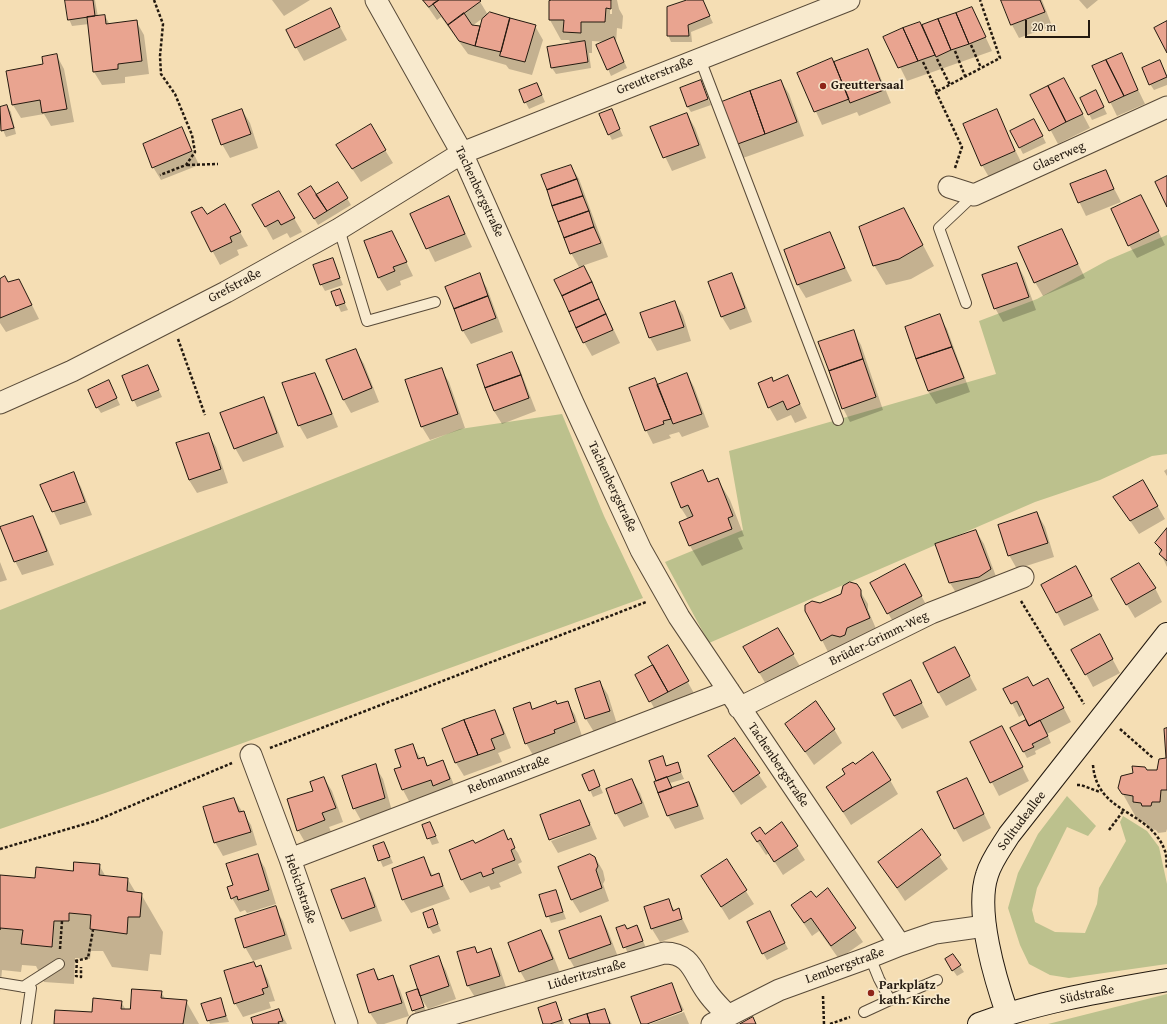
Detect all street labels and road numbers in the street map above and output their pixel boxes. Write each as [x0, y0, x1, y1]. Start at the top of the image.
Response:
street label: Greutterstraße [614, 54, 696, 98]
street label: Glaserweg [1030, 139, 1088, 175]
street label: Tachenbergstraße [451, 144, 507, 240]
street label: Grefstraße [206, 266, 264, 306]
street label: Tachenbergstraße [584, 439, 640, 535]
street label: Brüder-Grimm-Weg [827, 608, 931, 670]
street label: Tachenbergstraße [744, 720, 812, 810]
street label: Rebmannstraße [466, 752, 552, 798]
street label: Solitudeallee [995, 788, 1049, 854]
street label: Hebichstraße [281, 852, 319, 926]
street label: Lembergstraße [804, 945, 886, 987]
street label: Lüderitzstraße [546, 956, 628, 994]
street label: Südstraße [1058, 982, 1116, 1008]

